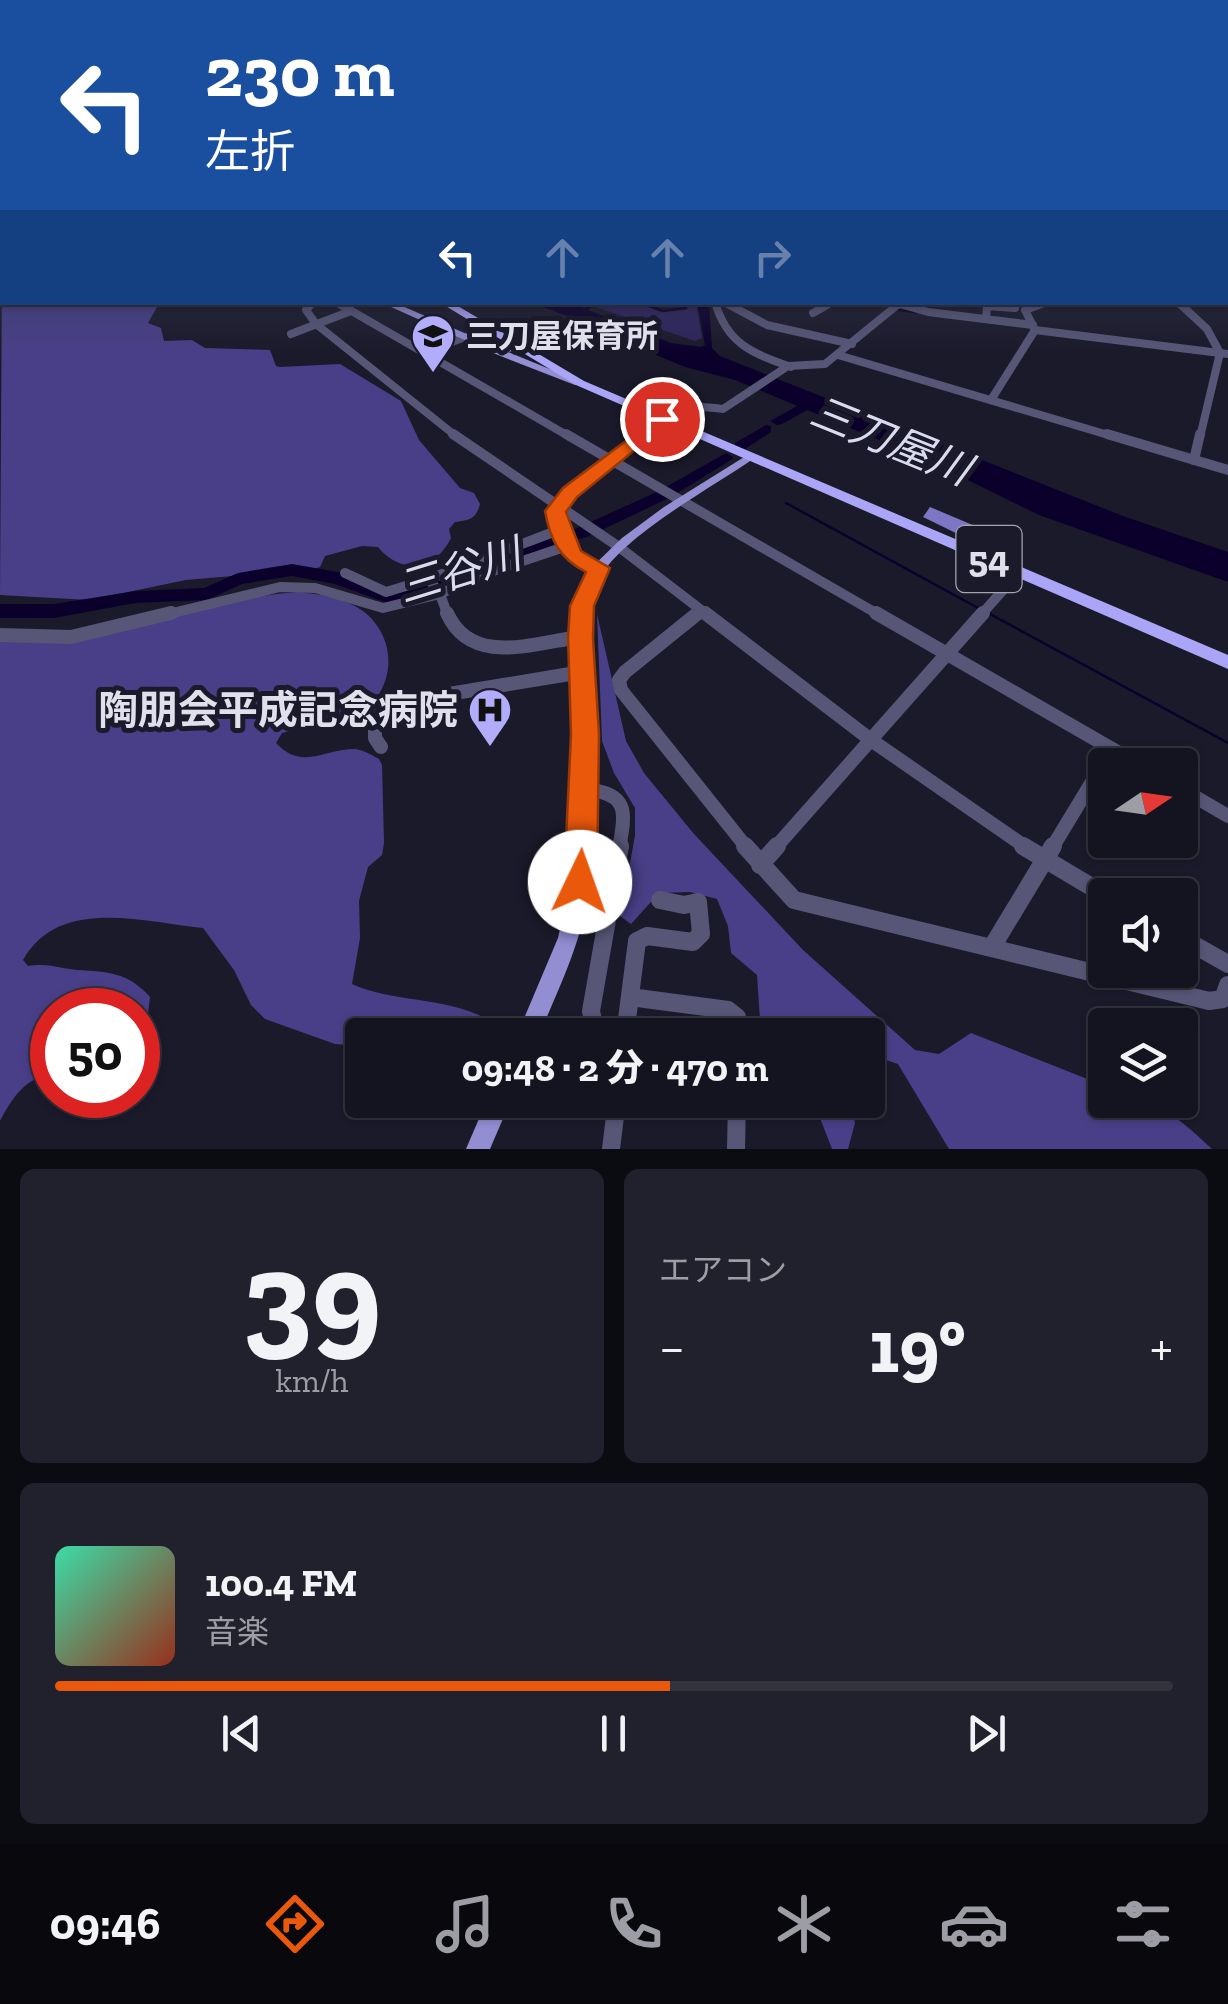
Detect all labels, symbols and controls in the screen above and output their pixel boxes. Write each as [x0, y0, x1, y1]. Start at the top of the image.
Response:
text: 230 m [205, 30, 395, 114]
icon: left [40, 40, 170, 170]
text: 左折 [205, 125, 295, 179]
icon: left [430, 230, 485, 285]
icon: ahead [535, 230, 590, 285]
icon: ahead [640, 230, 695, 285]
icon: right [745, 230, 800, 285]
school or university icon: 三刀屋保育所 [410, 313, 456, 374]
place label: 三刀屋保育所 [466, 317, 658, 355]
pin [620, 377, 705, 462]
water label: 三刀屋川 [803, 385, 982, 497]
icon: arrive [635, 392, 690, 447]
road number: 54 [956, 526, 1022, 592]
water label: 三谷川 [391, 527, 531, 613]
place label: 陶朋会平成記念病院 [98, 686, 458, 734]
hospital icon: 陶朋会平成記念病院 [467, 687, 513, 748]
north arrow [1088, 748, 1198, 858]
map controls [1088, 748, 1198, 1118]
position arrow [528, 830, 632, 934]
button: sound [1088, 878, 1198, 988]
speed limit sign: 50 [30, 988, 160, 1118]
button: layers [1088, 1008, 1198, 1118]
text: 09:48 · 2 分 · 470 m [461, 1045, 769, 1091]
text: 39 [243, 1219, 381, 1375]
text: エアコン [659, 1251, 787, 1289]
text: 19° [869, 1301, 966, 1391]
text: − [659, 1314, 685, 1380]
text: + [1150, 1314, 1173, 1380]
text: km/h [275, 1362, 349, 1400]
text: 100.4 FM [205, 1560, 357, 1606]
text: 音楽 [205, 1613, 269, 1651]
icon: previous [214, 1706, 269, 1761]
icon: pause [586, 1706, 641, 1761]
icon: next [959, 1706, 1014, 1761]
icon: directions [260, 1889, 330, 1959]
icon: music [430, 1889, 500, 1959]
icon: phone [599, 1889, 669, 1959]
icon: climate [769, 1889, 839, 1959]
icon: car [939, 1889, 1009, 1959]
icon: filters [1108, 1889, 1178, 1959]
text: 09:46 [50, 1897, 161, 1951]

